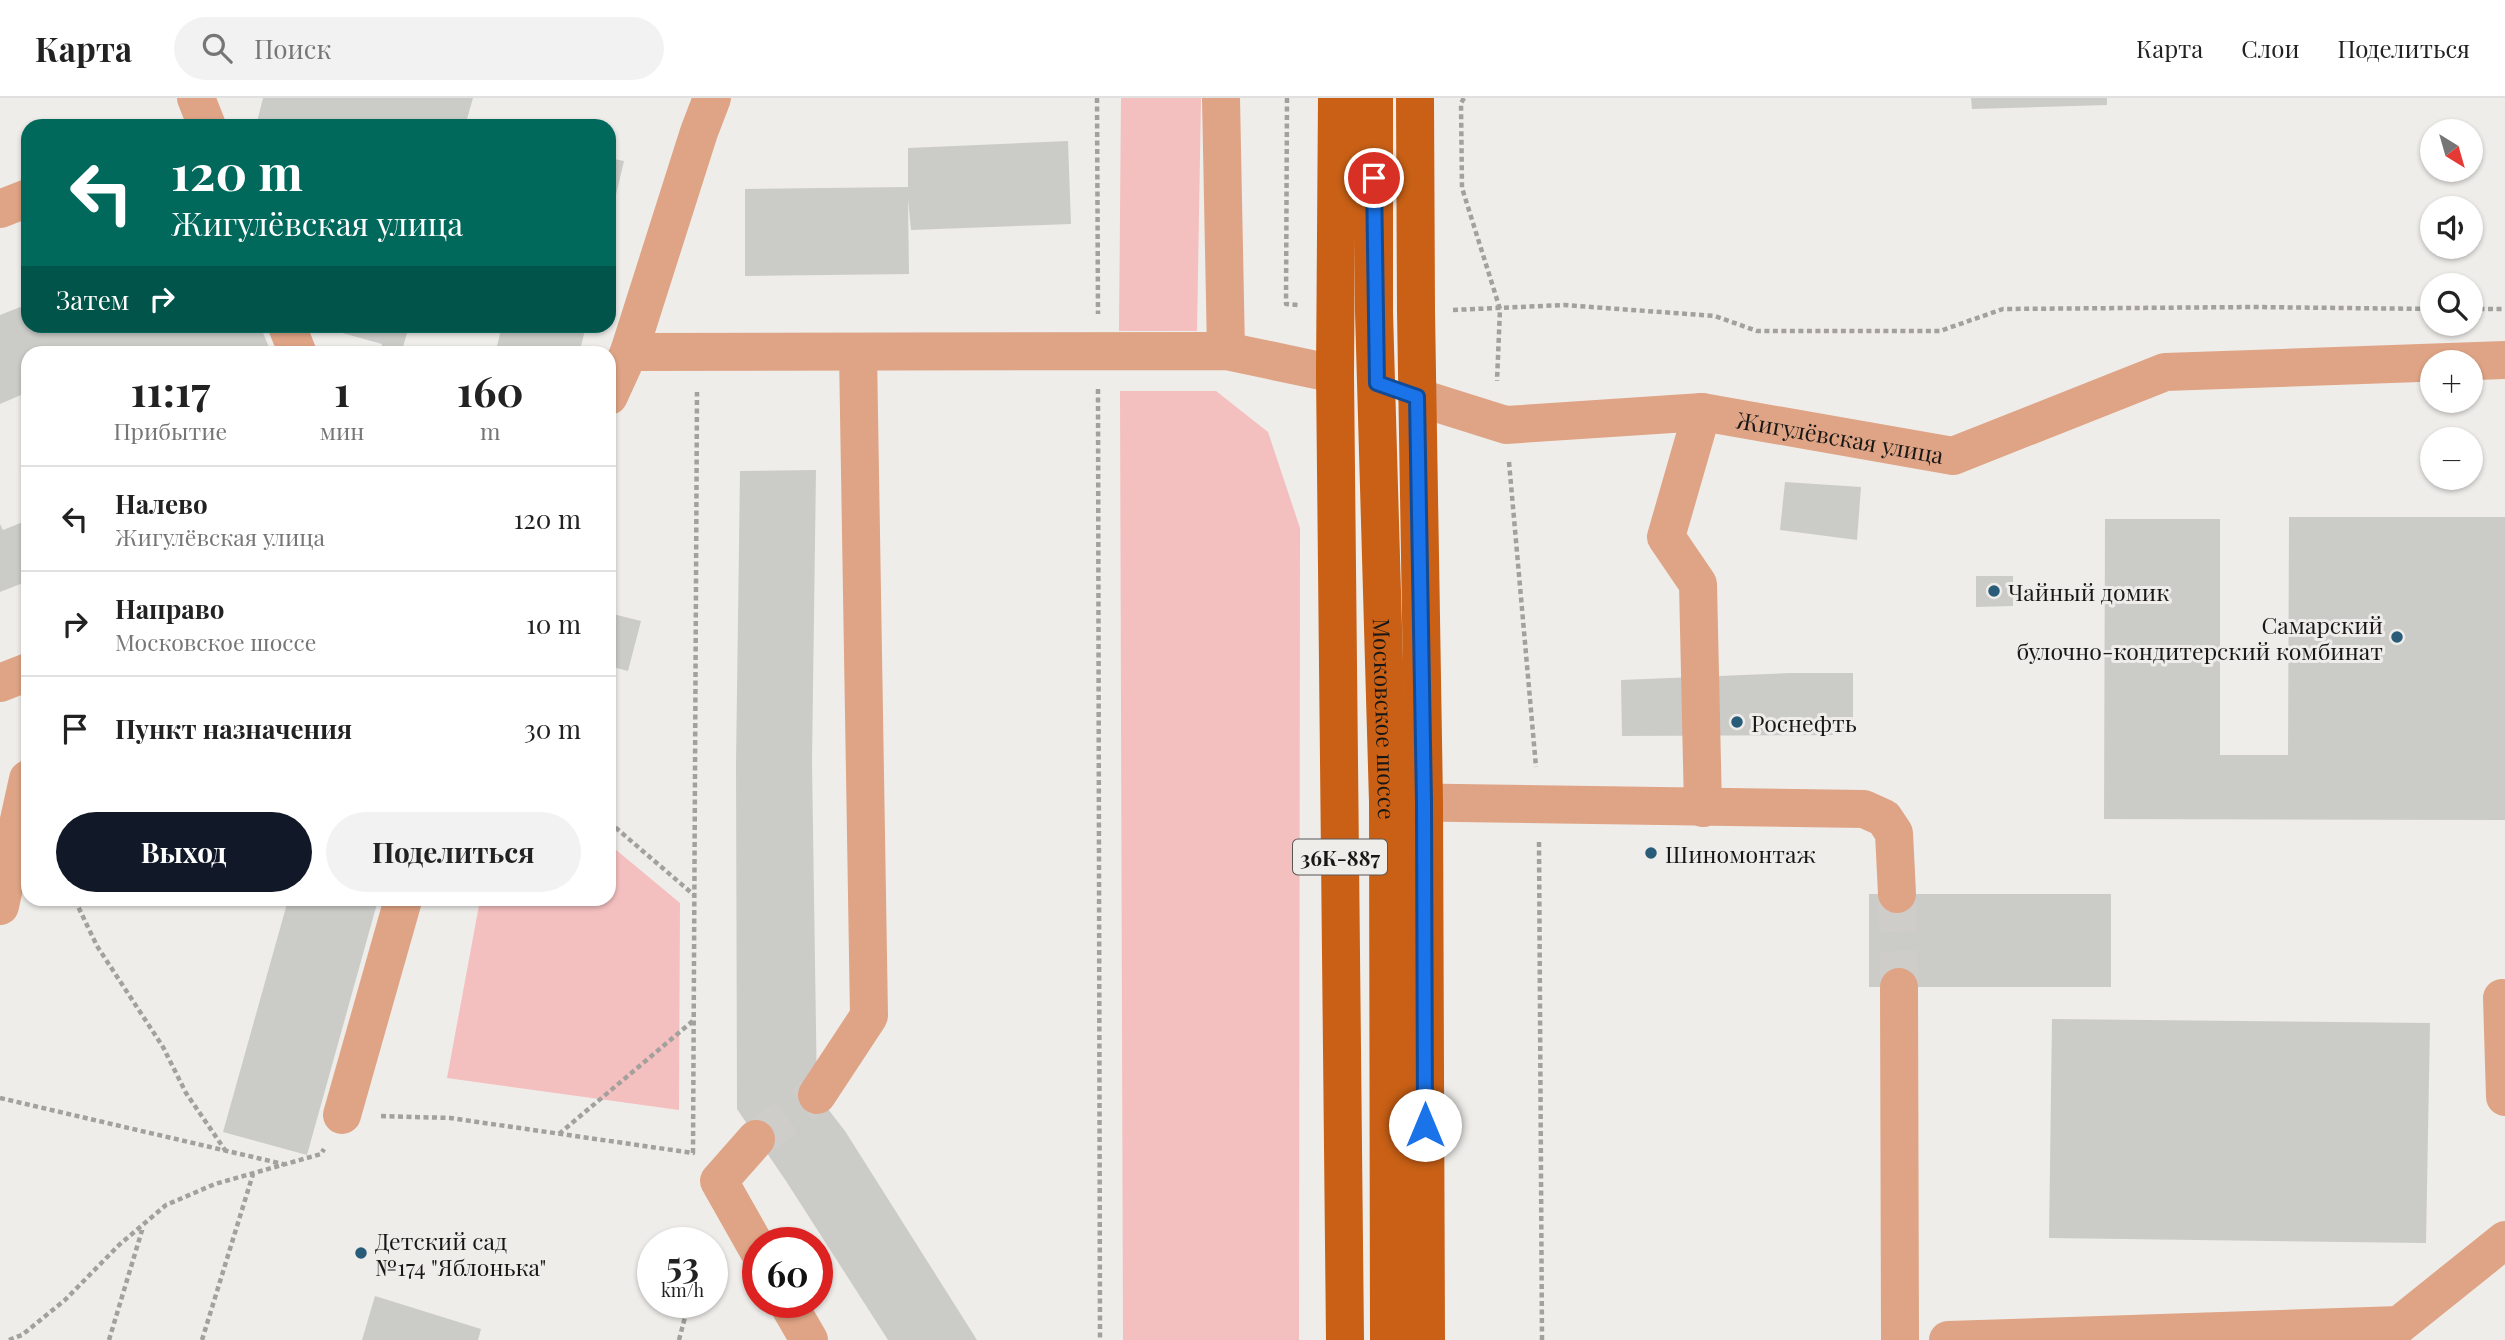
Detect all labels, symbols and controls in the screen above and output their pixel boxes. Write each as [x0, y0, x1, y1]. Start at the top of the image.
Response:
search box [174, 17, 664, 80]
text: Карта [35, 26, 132, 70]
icon: search [198, 29, 236, 67]
text: Поиск [254, 31, 331, 66]
text: Карта [2136, 32, 2203, 64]
text: Слои [2241, 32, 2300, 64]
text: Поделиться [2338, 32, 2470, 64]
north arrow [2420, 119, 2483, 182]
map controls [2420, 119, 2483, 490]
text: 120 m [171, 138, 303, 203]
icon: left [56, 147, 147, 238]
pin [1344, 148, 1404, 208]
icon: arrive [1355, 159, 1393, 197]
button: sound [2420, 196, 2483, 259]
text: Жигулёвская улица [171, 201, 463, 244]
button: search [2420, 273, 2483, 336]
icon: right [143, 280, 181, 318]
text: Затем [56, 282, 129, 317]
button: + [2420, 350, 2483, 413]
text: 11:17 [131, 362, 210, 418]
text: 1 [334, 362, 350, 418]
text: 160 [457, 362, 524, 418]
street label: Жигулёвская улица [1734, 403, 1947, 470]
text: Прибытие [113, 415, 227, 446]
text: мин [320, 415, 364, 446]
text: m [480, 415, 500, 446]
button: − [2420, 427, 2483, 490]
text: Налево [115, 486, 208, 521]
icon: left [56, 500, 94, 538]
text: 120 m [514, 501, 581, 536]
text: Жигулёвская улица [115, 521, 325, 552]
place label: Чайный домик [2008, 576, 2169, 607]
marker: Чайный домик [1986, 583, 2002, 599]
text: Направо [115, 591, 224, 626]
icon: right [56, 605, 94, 643]
text: 10 m [526, 606, 581, 641]
place label: Самарский булочно-кондитерский комбинат [2016, 609, 2383, 666]
street label: Московское шоссе [1367, 618, 1404, 820]
text: Московское шоссе [115, 626, 316, 657]
marker: Самарский булочно-кондитерский комбинат [2389, 629, 2405, 645]
place label: Роснефть [1751, 707, 1857, 738]
icon: arrive [56, 710, 94, 748]
text: Пункт назначения [115, 711, 352, 746]
text: 30 m [524, 711, 581, 746]
marker: Роснефть [1729, 714, 1745, 730]
button: Выход [56, 812, 312, 892]
button: Поделиться [326, 812, 581, 892]
place label: Шиномонтаж [1665, 838, 1816, 869]
road number: 36К-887 [1293, 840, 1387, 874]
marker: Шиномонтаж [1643, 845, 1659, 861]
position arrow [1388, 1088, 1462, 1162]
place label: Детский сад №174 "Яблонька" [375, 1225, 546, 1282]
speed limit sign: 60 [742, 1227, 833, 1318]
text: 53 [666, 1240, 699, 1287]
marker: Детский сад №174 "Яблонька" [353, 1245, 369, 1261]
text: km/h [661, 1278, 704, 1302]

